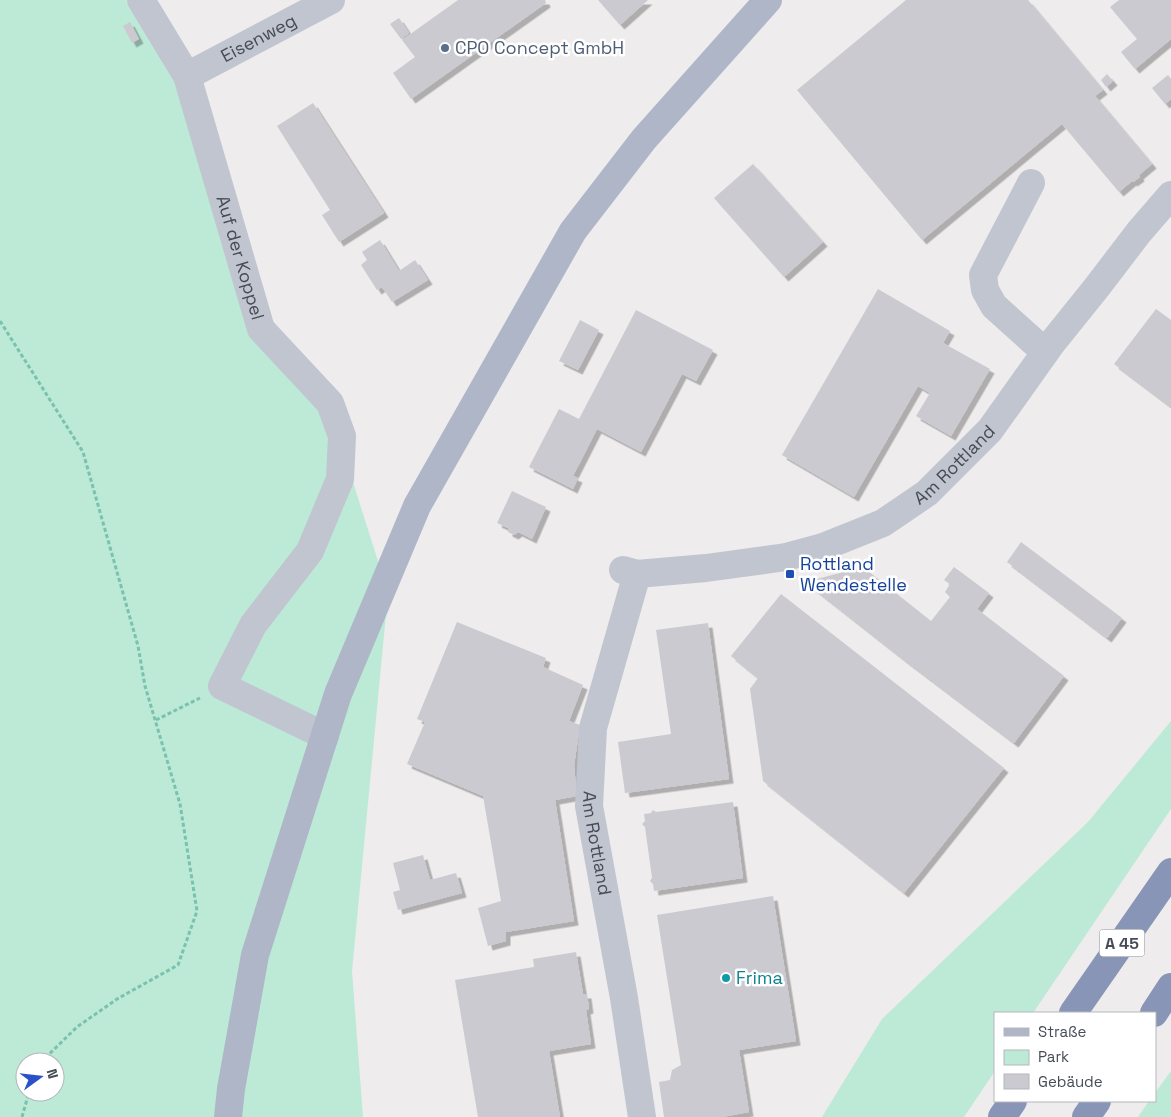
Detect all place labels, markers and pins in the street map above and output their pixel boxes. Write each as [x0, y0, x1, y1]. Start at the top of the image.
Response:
place label: CPO Concept GmbH [455, 36, 624, 59]
marker: CPO Concept GmbH [439, 42, 451, 54]
place label: Rottland Wendestelle [800, 552, 907, 596]
marker: Rottland Wendestelle [784, 568, 796, 580]
place label: Frima [736, 966, 783, 989]
marker: Frima [720, 972, 732, 984]

